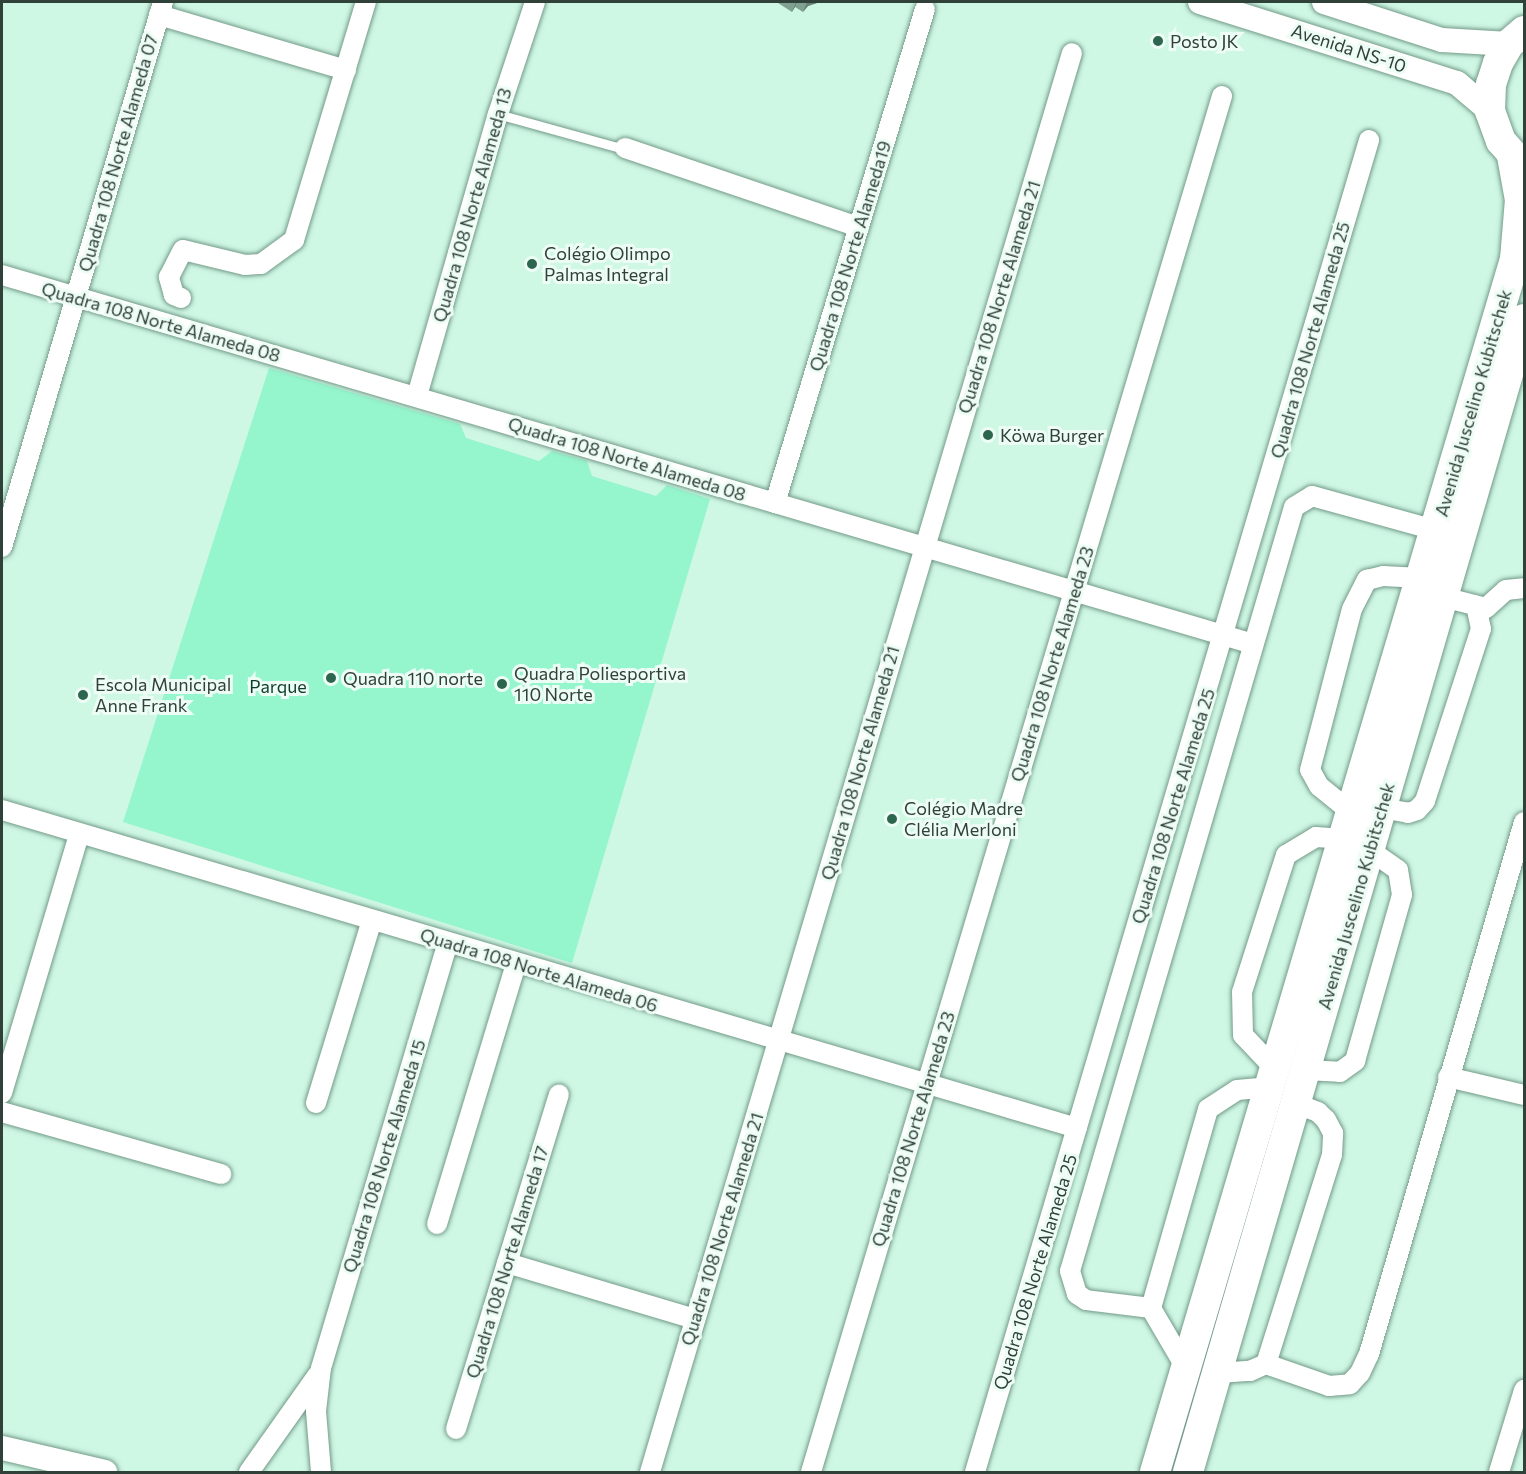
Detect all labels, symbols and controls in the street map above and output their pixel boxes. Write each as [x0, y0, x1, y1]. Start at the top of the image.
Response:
street label: Avenida NS-10 [1289, 19, 1409, 77]
place label: Posto JK [1170, 30, 1238, 52]
street label: Quadra 108 Norte Alameda 07 [74, 32, 162, 274]
marker: Posto JK [1151, 34, 1165, 48]
street label: Quadra 108 Norte Alameda 13 [428, 85, 516, 325]
street label: Quadra 108 Norte Alameda19 [805, 138, 895, 374]
street label: Quadra 108 Norte Alameda 21 [953, 178, 1045, 416]
street label: Quadra 108 Norte Alameda 25 [1266, 219, 1354, 461]
place label: Colégio Olimpo Palmas Integral [544, 243, 671, 286]
marker: Colégio Olimpo Palmas Integral [525, 257, 539, 271]
street label: Quadra 108 Norte Alameda 08 [39, 278, 283, 366]
street label: Avenida Juscelino Kubitschek [1430, 287, 1516, 519]
street label: Quadra 108 Norte Alameda 08 [506, 412, 748, 506]
place label: Köwa Burger [1000, 424, 1104, 446]
marker: Köwa Burger [981, 428, 995, 442]
street label: Quadra 108 Norte Alameda 23 [1006, 544, 1098, 784]
street label: Quadra 108 Norte Alameda 21 [816, 643, 904, 883]
place label: Quadra Poliesportiva 110 Norte [514, 663, 686, 706]
place label: Quadra 110 norte [343, 667, 483, 689]
marker: Quadra 110 norte [324, 671, 338, 685]
place label: Escola Municipal Anne Frank [95, 674, 231, 716]
park label: Parque [249, 675, 307, 697]
marker: Quadra Poliesportiva 110 Norte [495, 677, 509, 691]
street label: Quadra 108 Norte Alameda 25 [1127, 686, 1219, 926]
marker: Escola Municipal Anne Frank [76, 688, 90, 702]
street label: Avenida Juscelino Kubitschek [1313, 780, 1399, 1012]
place label: Colégio Madre Clélia Merloni [904, 798, 1023, 840]
marker: Colégio Madre Clélia Merloni [885, 812, 899, 826]
street label: Quadra 108 Norte Alameda 06 [418, 923, 660, 1017]
street label: Quadra 108 Norte Alameda 23 [867, 1009, 959, 1249]
street label: Quadra 108 Norte Alameda 15 [338, 1037, 430, 1275]
street label: Quadra 108 Norte Alameda 21 [676, 1110, 768, 1348]
street label: Quadra 108 Norte Alameda 17 [461, 1143, 553, 1381]
street label: Quadra 108 Norte Alameda 25 [989, 1152, 1081, 1392]

